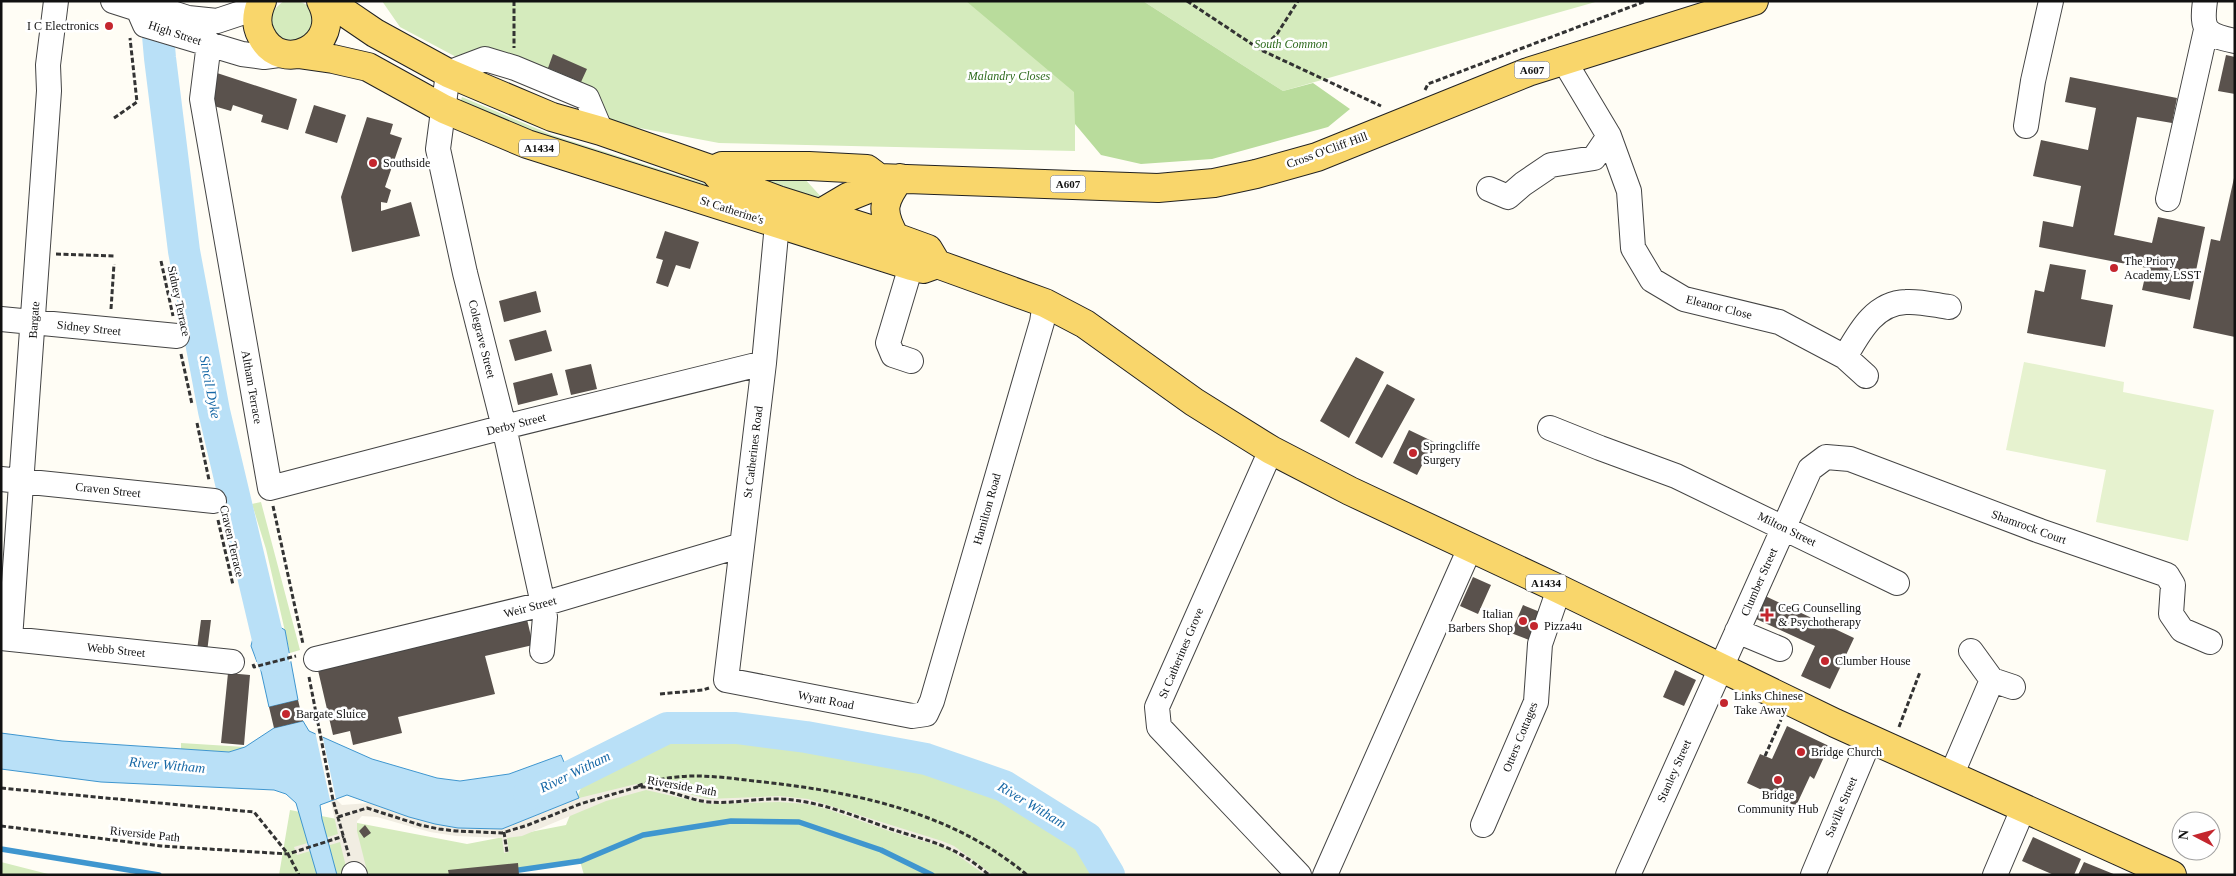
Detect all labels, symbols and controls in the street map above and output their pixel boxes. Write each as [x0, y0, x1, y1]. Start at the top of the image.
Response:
street label: High Street [147, 18, 204, 48]
place label: I C Electronics [27, 19, 99, 33]
marker: I C Electronics [103, 20, 115, 32]
park label: South Common [1254, 37, 1328, 51]
road number: A607 [1514, 62, 1550, 78]
park label: Malandry Closes [967, 69, 1050, 83]
street label: Cross O'Cliff Hill [1285, 129, 1370, 171]
road number: A1434 [519, 140, 559, 156]
place label: Southside [383, 156, 430, 170]
marker: Southside [367, 157, 379, 169]
road number: A607 [1050, 175, 1086, 192]
street label: St Catherine's [698, 193, 766, 227]
place label: The Priory Academy LSST [2124, 254, 2202, 282]
marker: The Priory Academy LSST [2108, 262, 2120, 274]
street label: Sidney Terrace [165, 264, 193, 338]
street label: Eleanor Close [1684, 292, 1754, 322]
street label: Colegrave Street [465, 298, 499, 380]
street label: Bargate [26, 301, 42, 339]
street label: Sidney Street [56, 318, 122, 338]
street label: Altham Terrace [239, 349, 265, 425]
water label: Sincil Dyke [197, 354, 223, 420]
street label: St Catherines Road [740, 405, 766, 499]
street label: Derby Street [485, 410, 548, 438]
place label: Springcliffe Surgery [1423, 439, 1480, 467]
marker: Springcliffe Surgery [1407, 447, 1419, 459]
street label: Hamilton Road [970, 472, 1004, 546]
street label: Craven Street [75, 480, 142, 500]
street label: Craven Terrace [217, 504, 247, 578]
street label: Shamrock Court [1989, 507, 2069, 547]
street label: Milton Street [1755, 509, 1819, 550]
street label: Clumber Street [1738, 545, 1781, 618]
road number: A1434 [1526, 574, 1566, 592]
street label: Weir Street [502, 593, 559, 621]
place label: CeG Counselling & Psychotherapy [1778, 601, 1861, 629]
street label: St Catherines Grove [1156, 605, 1206, 701]
place label: Italian Barbers Shop [1448, 607, 1513, 635]
marker: CeG Counselling & Psychotherapy [1760, 608, 1774, 622]
marker: Italian Barbers Shop [1517, 615, 1529, 627]
place label: Pizza4u [1544, 619, 1582, 633]
marker: Pizza4u [1528, 620, 1540, 632]
street label: Webb Street [86, 640, 147, 660]
place label: Clumber House [1835, 654, 1911, 668]
marker: Clumber House [1819, 655, 1831, 667]
street label: Wyatt Road [797, 688, 855, 712]
place label: Links Chinese Take Away [1734, 689, 1803, 717]
marker: Links Chinese Take Away [1718, 697, 1730, 709]
street label: Otters Cottages [1500, 700, 1541, 774]
place label: Bargate Sluice [296, 707, 366, 721]
marker: Bargate Sluice [280, 708, 292, 720]
street label: Stanley Street [1654, 737, 1694, 804]
place label: Bridge Church [1811, 745, 1882, 759]
marker: Bridge Church [1795, 746, 1807, 758]
water label: River Witham [536, 748, 613, 796]
water label: River Witham [127, 754, 206, 776]
street label: Riverside Path [646, 773, 718, 799]
marker: Bridge Community Hub [1772, 774, 1784, 786]
street label: Saville Street [1822, 774, 1860, 839]
water label: River Witham [994, 778, 1069, 831]
place label: Bridge Community Hub [1737, 788, 1819, 816]
north arrow [2171, 811, 2221, 861]
street label: Riverside Path [109, 823, 181, 845]
text: N [2176, 829, 2192, 841]

